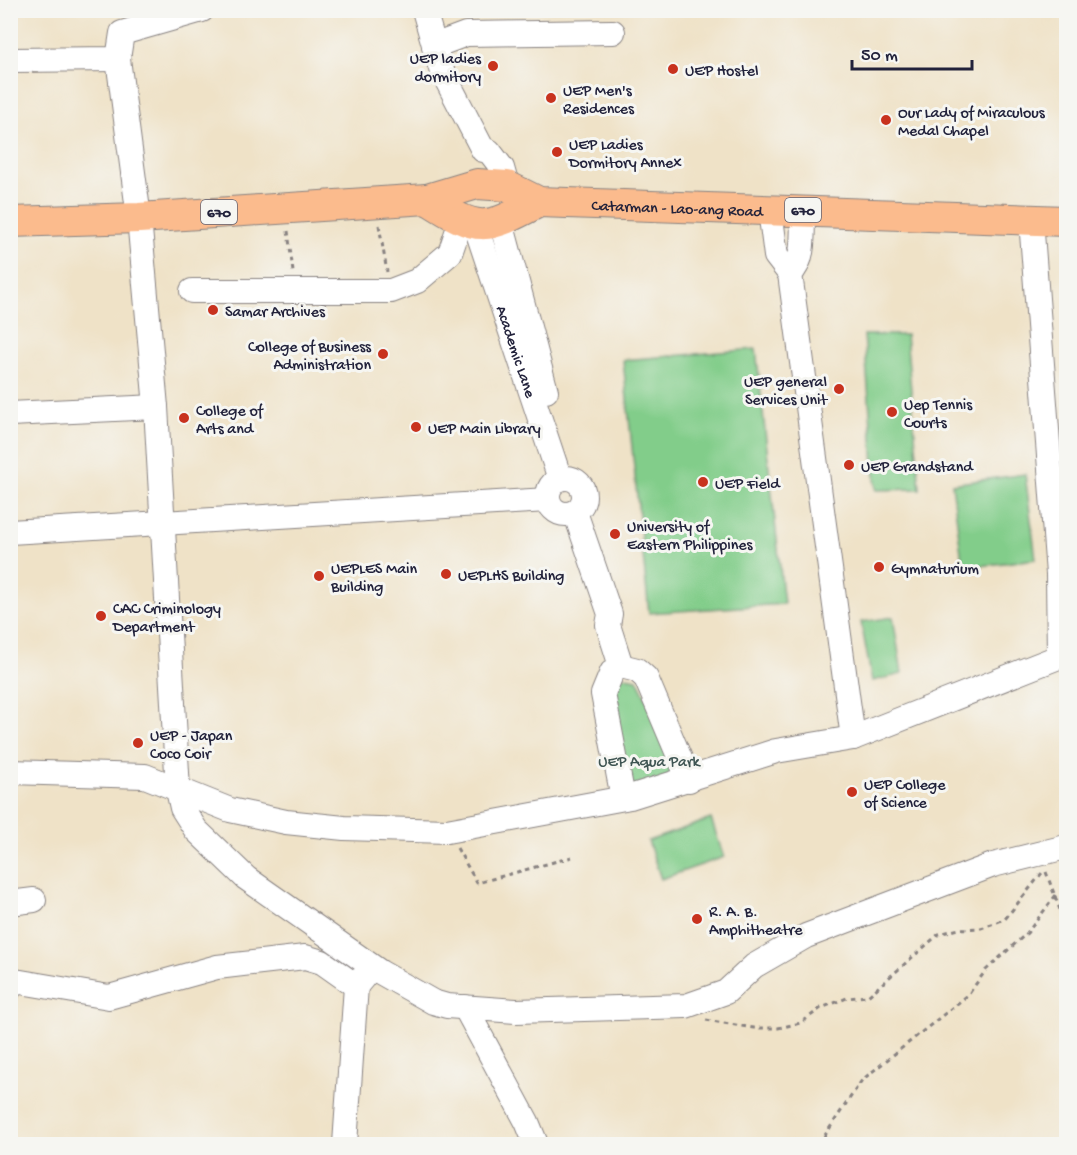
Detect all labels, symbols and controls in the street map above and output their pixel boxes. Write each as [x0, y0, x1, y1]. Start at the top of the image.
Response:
scale bar [852, 33, 972, 71]
text: 50 m [861, 46, 898, 67]
place label: UEP ladies dormitory [410, 51, 482, 88]
marker: UEP ladies dormitory [486, 59, 500, 73]
marker: UEP Hostel [666, 62, 680, 76]
place label: UEP Hostel [685, 63, 758, 82]
place label: UEP Men's Residences [563, 83, 635, 120]
marker: UEP Men's Residences [544, 91, 558, 105]
place label: Our Lady of Miraculous Medal Chapel [898, 105, 1046, 142]
marker: Our Lady of Miraculous Medal Chapel [879, 113, 893, 127]
place label: UEP Ladies Dormitory Annex [568, 137, 682, 174]
marker: UEP Ladies Dormitory Annex [550, 145, 564, 159]
street label: Catarman - Lao-ang Road [591, 198, 765, 223]
road number: 670 [785, 198, 821, 222]
road number: 670 [201, 200, 237, 224]
marker: Samar Archives [206, 303, 220, 317]
place label: Samar Archives [225, 304, 326, 323]
street label: Academic Lane [490, 304, 538, 402]
place label: College of Business Administration [248, 339, 372, 376]
marker: College of Business Administration [376, 347, 390, 361]
place label: UEP general Services Unit [744, 374, 828, 411]
marker: UEP general Services Unit [832, 382, 846, 396]
place label: Uep Tennis Courts [904, 397, 973, 434]
place label: College of Arts and [196, 403, 264, 440]
marker: Uep Tennis Courts [885, 405, 899, 419]
marker: College of Arts and [177, 411, 191, 425]
marker: UEP Main Library [409, 420, 423, 434]
place label: UEP Main Library [428, 421, 541, 440]
marker: UEP Grandstand [842, 458, 856, 472]
place label: UEP Grandstand [861, 459, 974, 478]
marker: UEP Field [696, 475, 710, 489]
place label: UEP Field [715, 476, 781, 495]
place label: University of Eastern Philippines [627, 519, 754, 556]
marker: University of Eastern Philippines [608, 527, 622, 541]
marker: Gymnaturium [872, 560, 886, 574]
place label: UEPLES Main Building [330, 561, 418, 598]
place label: Gymnaturium [891, 561, 979, 580]
marker: UEPLHS Building [439, 567, 453, 581]
place label: UEPLHS Building [458, 568, 564, 587]
marker: UEPLES Main Building [312, 569, 326, 583]
place label: CAC Criminology Department [112, 601, 221, 638]
marker: CAC Criminology Department [94, 609, 108, 623]
place label: UEP - Japan Coco Coir [150, 728, 233, 765]
marker: UEP - Japan Coco Coir [131, 736, 145, 750]
park label: UEP Aqua Park [598, 754, 702, 773]
place label: UEP College of Science [864, 777, 946, 814]
marker: UEP College of Science [845, 785, 859, 799]
place label: R. A. B. Amphitheatre [709, 904, 803, 941]
marker: R. A. B. Amphitheatre [690, 912, 704, 926]

